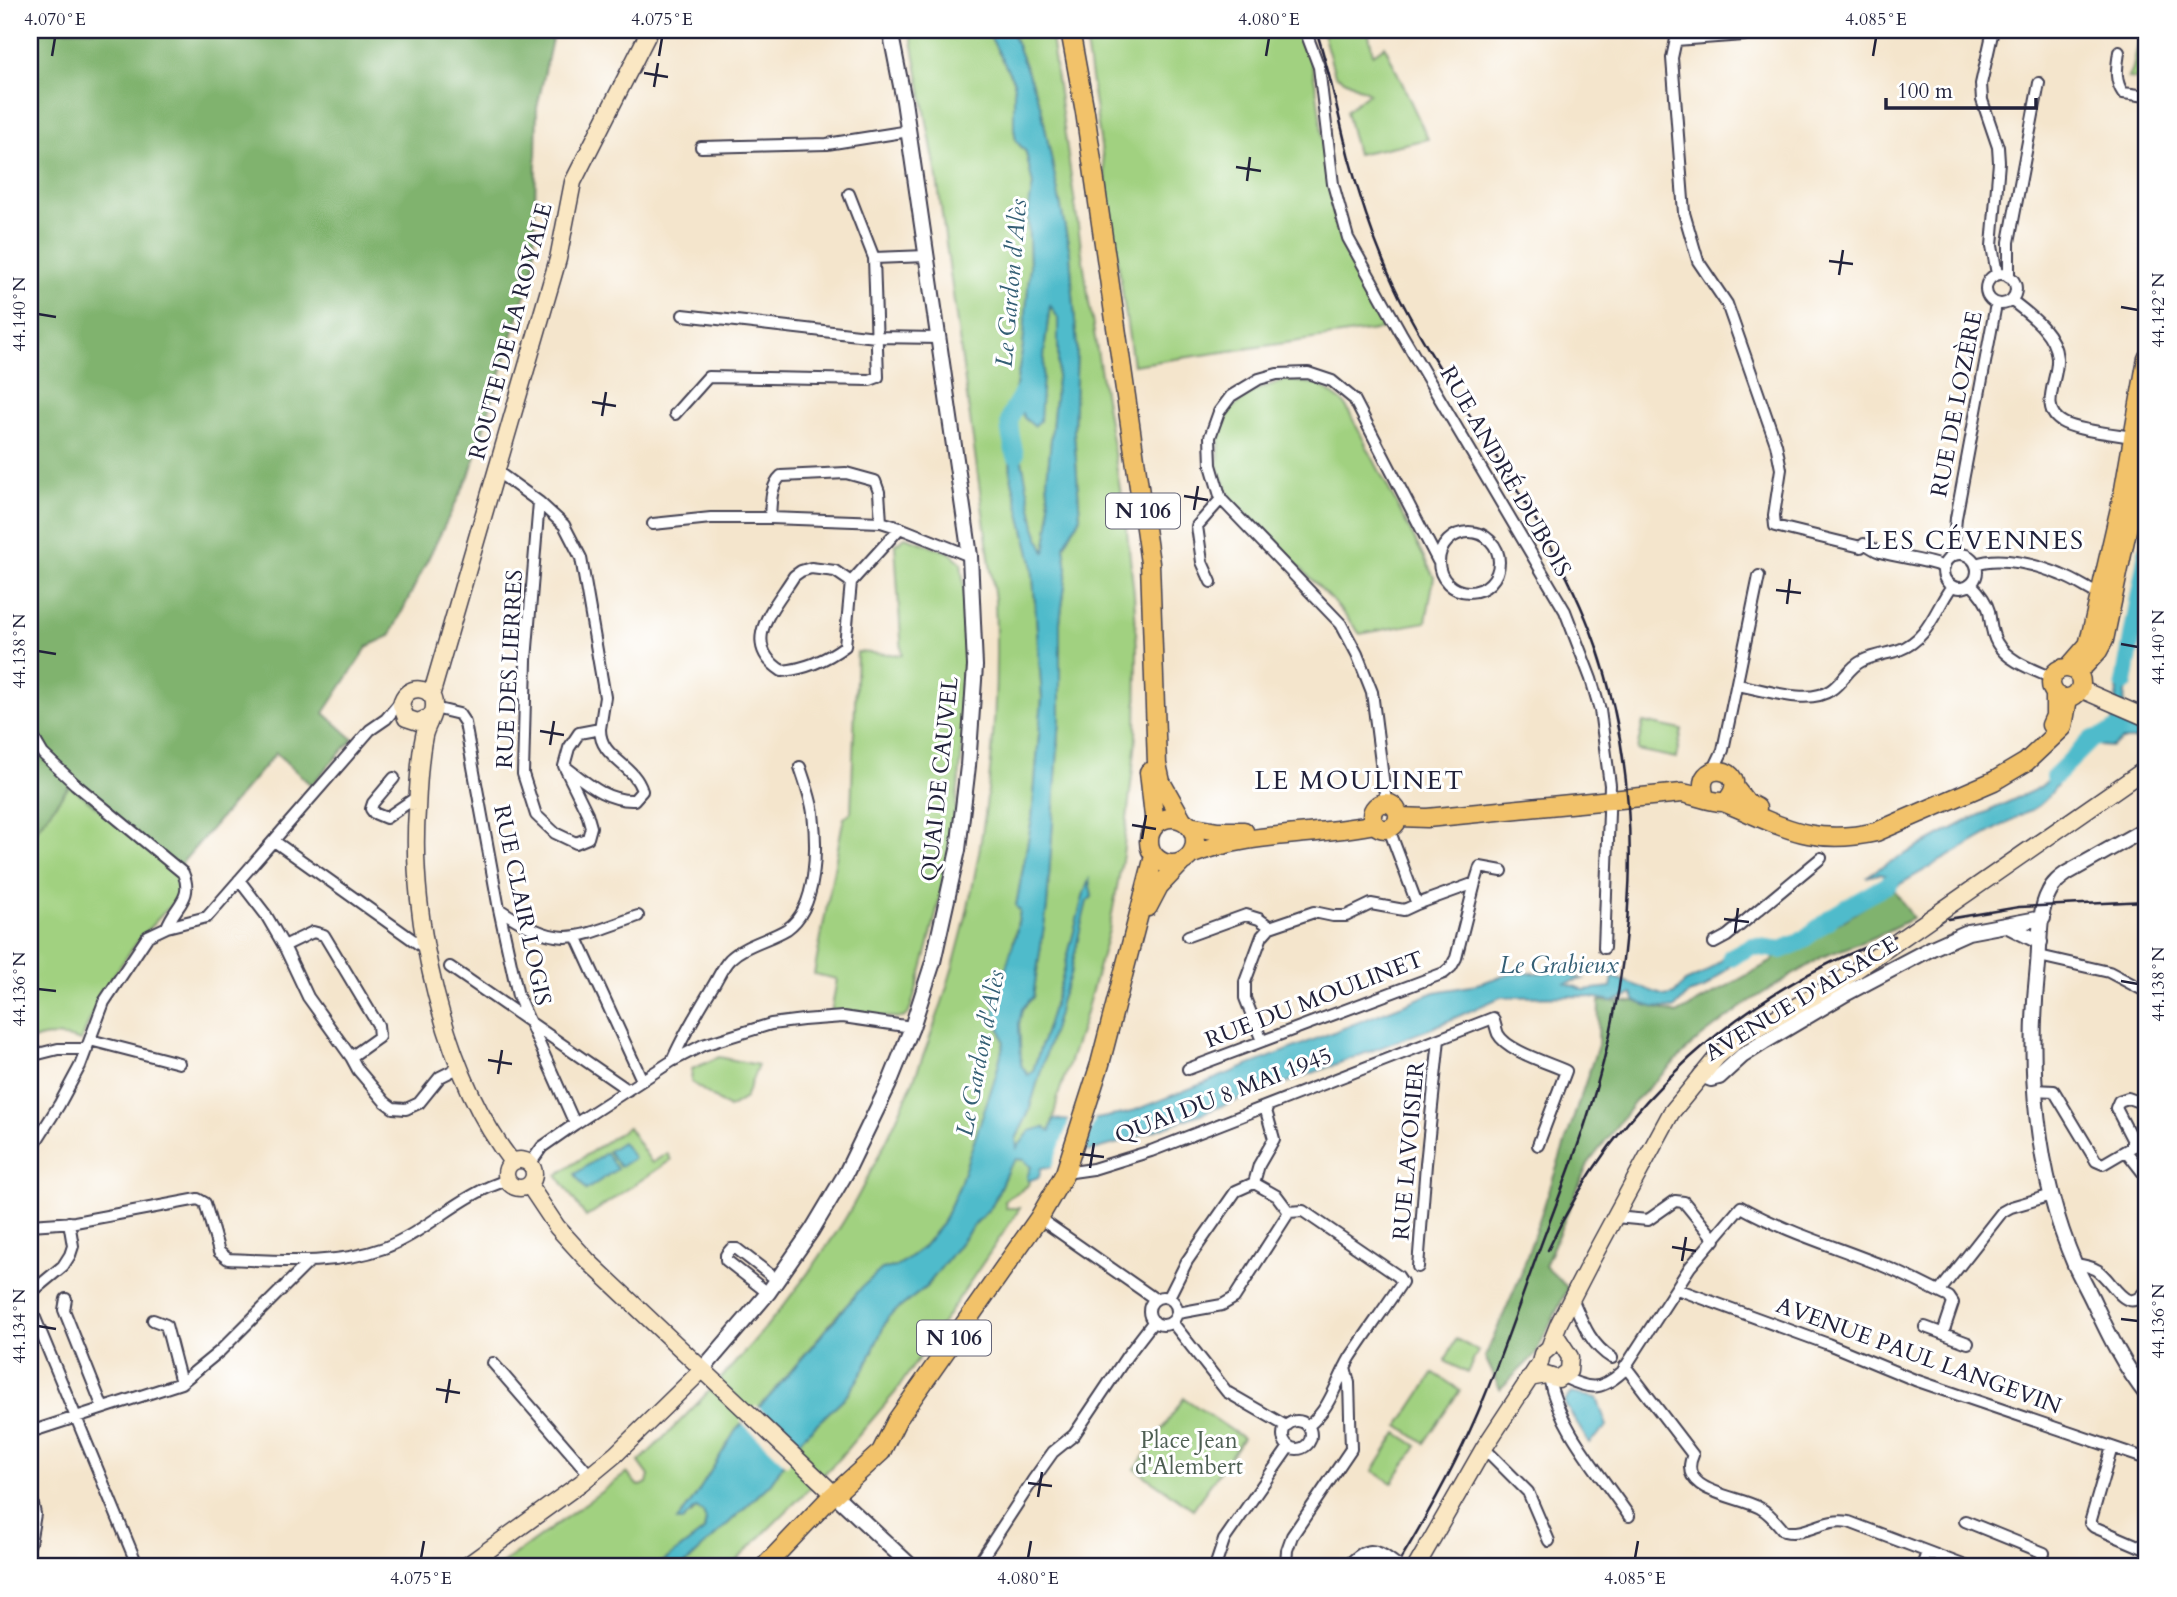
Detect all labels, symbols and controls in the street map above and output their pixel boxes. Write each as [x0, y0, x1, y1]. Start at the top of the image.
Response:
text: 4.070°E [24, 7, 86, 32]
text: 4.075°E [631, 7, 693, 32]
text: 4.080°E [1238, 7, 1300, 32]
text: 4.085°E [1845, 7, 1907, 32]
scale bar [1886, 66, 2037, 110]
text: 100 m [1897, 77, 1953, 106]
water label: Le Gardon d'Alès [988, 198, 1035, 369]
street label: ROUTE DE LA ROYALE [461, 199, 560, 463]
text: 44.142°N [2146, 272, 2171, 348]
text: 44.140°N [7, 276, 32, 352]
street label: RUE DE LOZÈRE [1923, 309, 1990, 500]
street label: RUE ANDRÉ DUBOIS [1433, 360, 1579, 582]
road number: N 106 [1106, 494, 1180, 528]
district label: LES CÉVENNES [1865, 523, 2085, 558]
street label: RUE DES LIERRES [489, 569, 530, 769]
text: 44.140°N [2146, 609, 2171, 685]
text: 44.138°N [7, 613, 32, 689]
street label: QUAI DE CAUVEL [913, 675, 966, 883]
district label: LE MOULINET [1255, 763, 1465, 798]
street label: RUE CLAIR LOGIS [486, 802, 559, 1008]
street label: AVENUE D'ALSACE [1699, 928, 1904, 1068]
street label: RUE DU MOULINET [1201, 943, 1428, 1055]
text: 44.138°N [2146, 946, 2171, 1022]
water label: Le Grabieux [1499, 949, 1619, 982]
text: 44.136°N [7, 951, 32, 1027]
water label: Le Gardon d'Alès [948, 967, 1013, 1139]
street label: QUAI DU 8 MAI 1945 [1110, 1040, 1336, 1151]
street label: RUE LAVOISIER [1385, 1060, 1432, 1242]
text: 44.136°N [2146, 1283, 2171, 1359]
text: 44.134°N [7, 1288, 32, 1364]
street label: AVENUE PAUL LANGEVIN [1772, 1289, 2066, 1422]
road number: N 106 [917, 1320, 991, 1356]
park label: Place Jean d'Alembert [1135, 1425, 1243, 1482]
text: 4.075°E [390, 1566, 452, 1591]
text: 4.080°E [997, 1566, 1059, 1591]
text: 4.085°E [1604, 1566, 1666, 1591]

